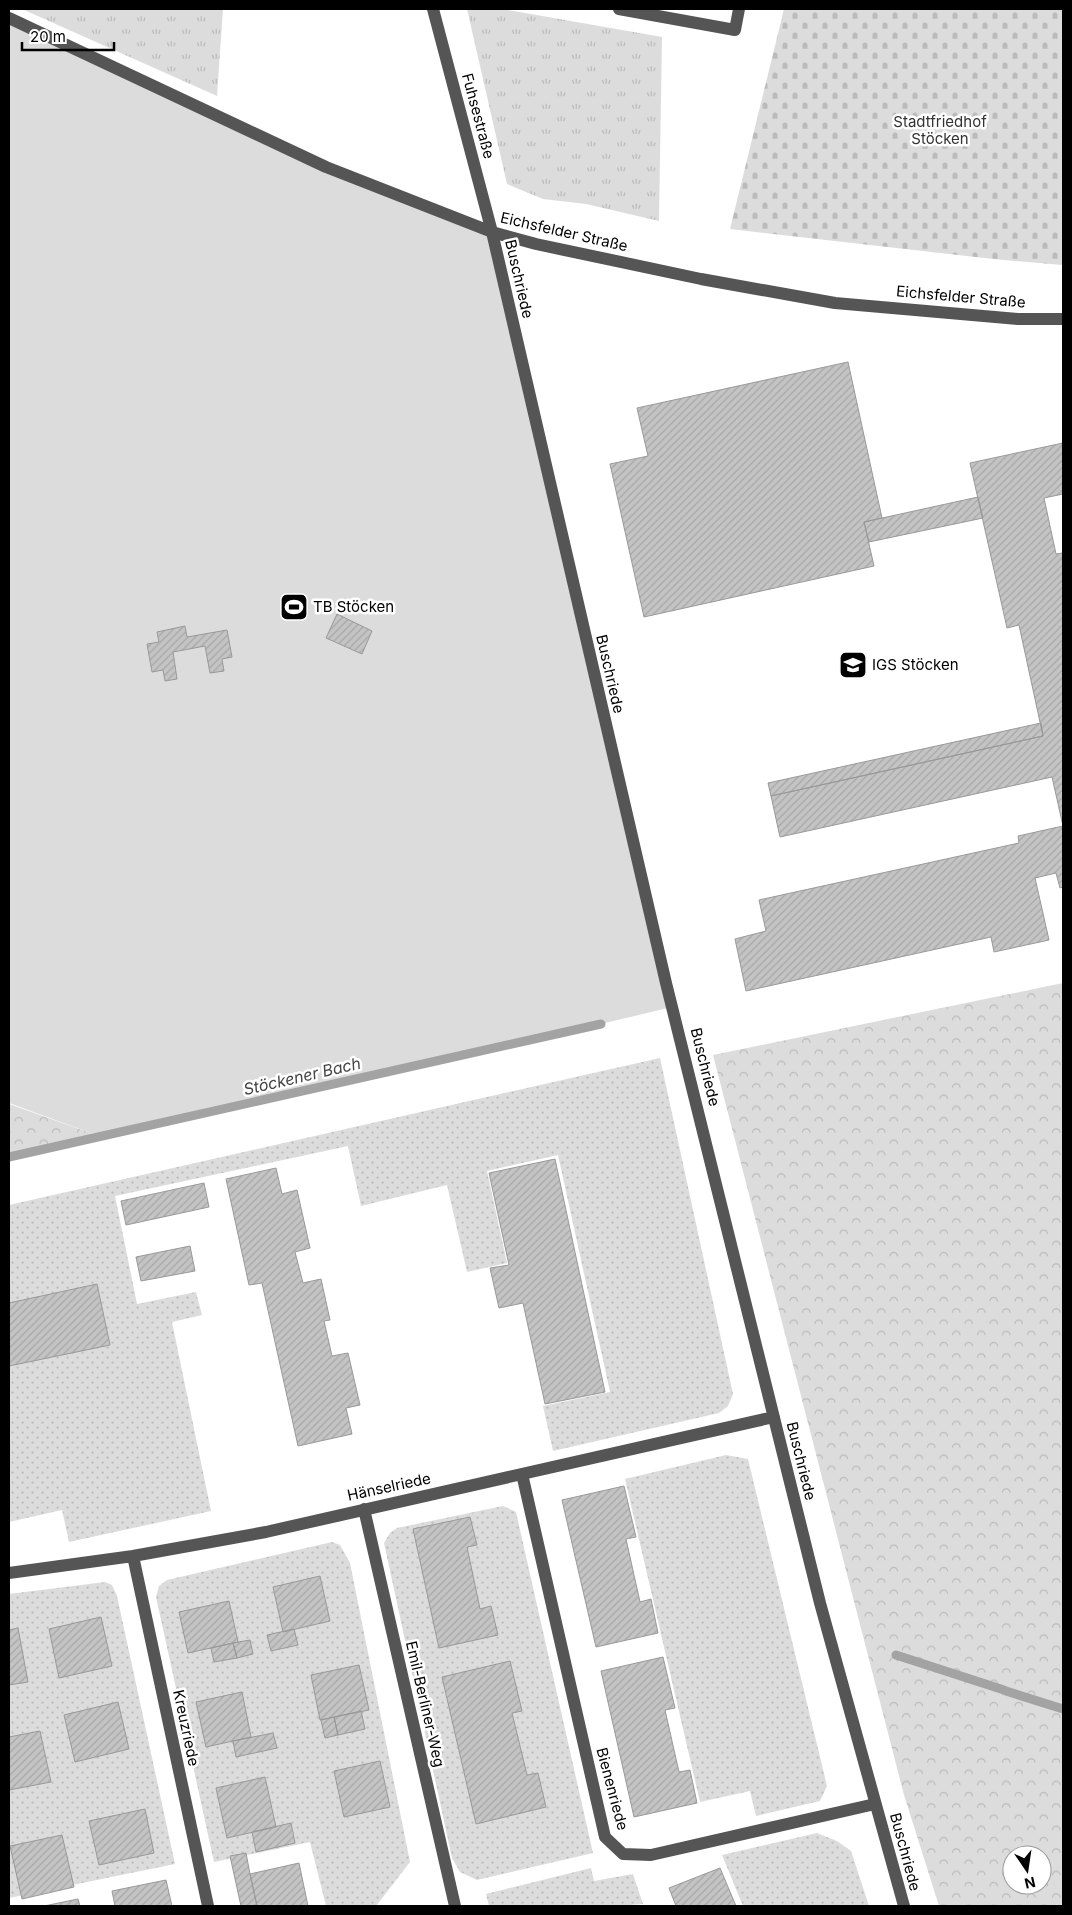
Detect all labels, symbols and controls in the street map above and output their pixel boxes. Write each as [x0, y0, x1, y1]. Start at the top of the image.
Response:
scale bar [22, 20, 115, 52]
text: 20 m [30, 27, 66, 46]
street label: Fuhsestraße [458, 71, 499, 161]
park label: Stadtfriedhof Stöcken [893, 112, 987, 148]
street label: Eichsfelder Straße [499, 208, 630, 255]
street label: Buschriede [501, 238, 538, 320]
street label: Eichsfelder Straße [896, 281, 1027, 312]
sports icon: TB Stöcken [279, 592, 309, 622]
place label: TB Stöcken [313, 597, 394, 616]
street label: Buschriede [592, 633, 629, 715]
school or university icon: IGS Stöcken [838, 650, 868, 680]
place label: IGS Stöcken [872, 655, 959, 674]
street label: Buschriede [687, 1026, 724, 1108]
water label: Stöckener Bach [241, 1053, 363, 1099]
street label: Buschriede [783, 1420, 820, 1502]
street label: Hänselriede [345, 1468, 432, 1505]
street label: Emil-Berliner-Weg [402, 1639, 449, 1769]
street label: Kreuzriede [169, 1688, 204, 1768]
street label: Bienenriede [592, 1745, 633, 1832]
street label: Buschriede [886, 1811, 925, 1893]
north arrow [1002, 1845, 1052, 1895]
text: N [1023, 1874, 1037, 1893]

